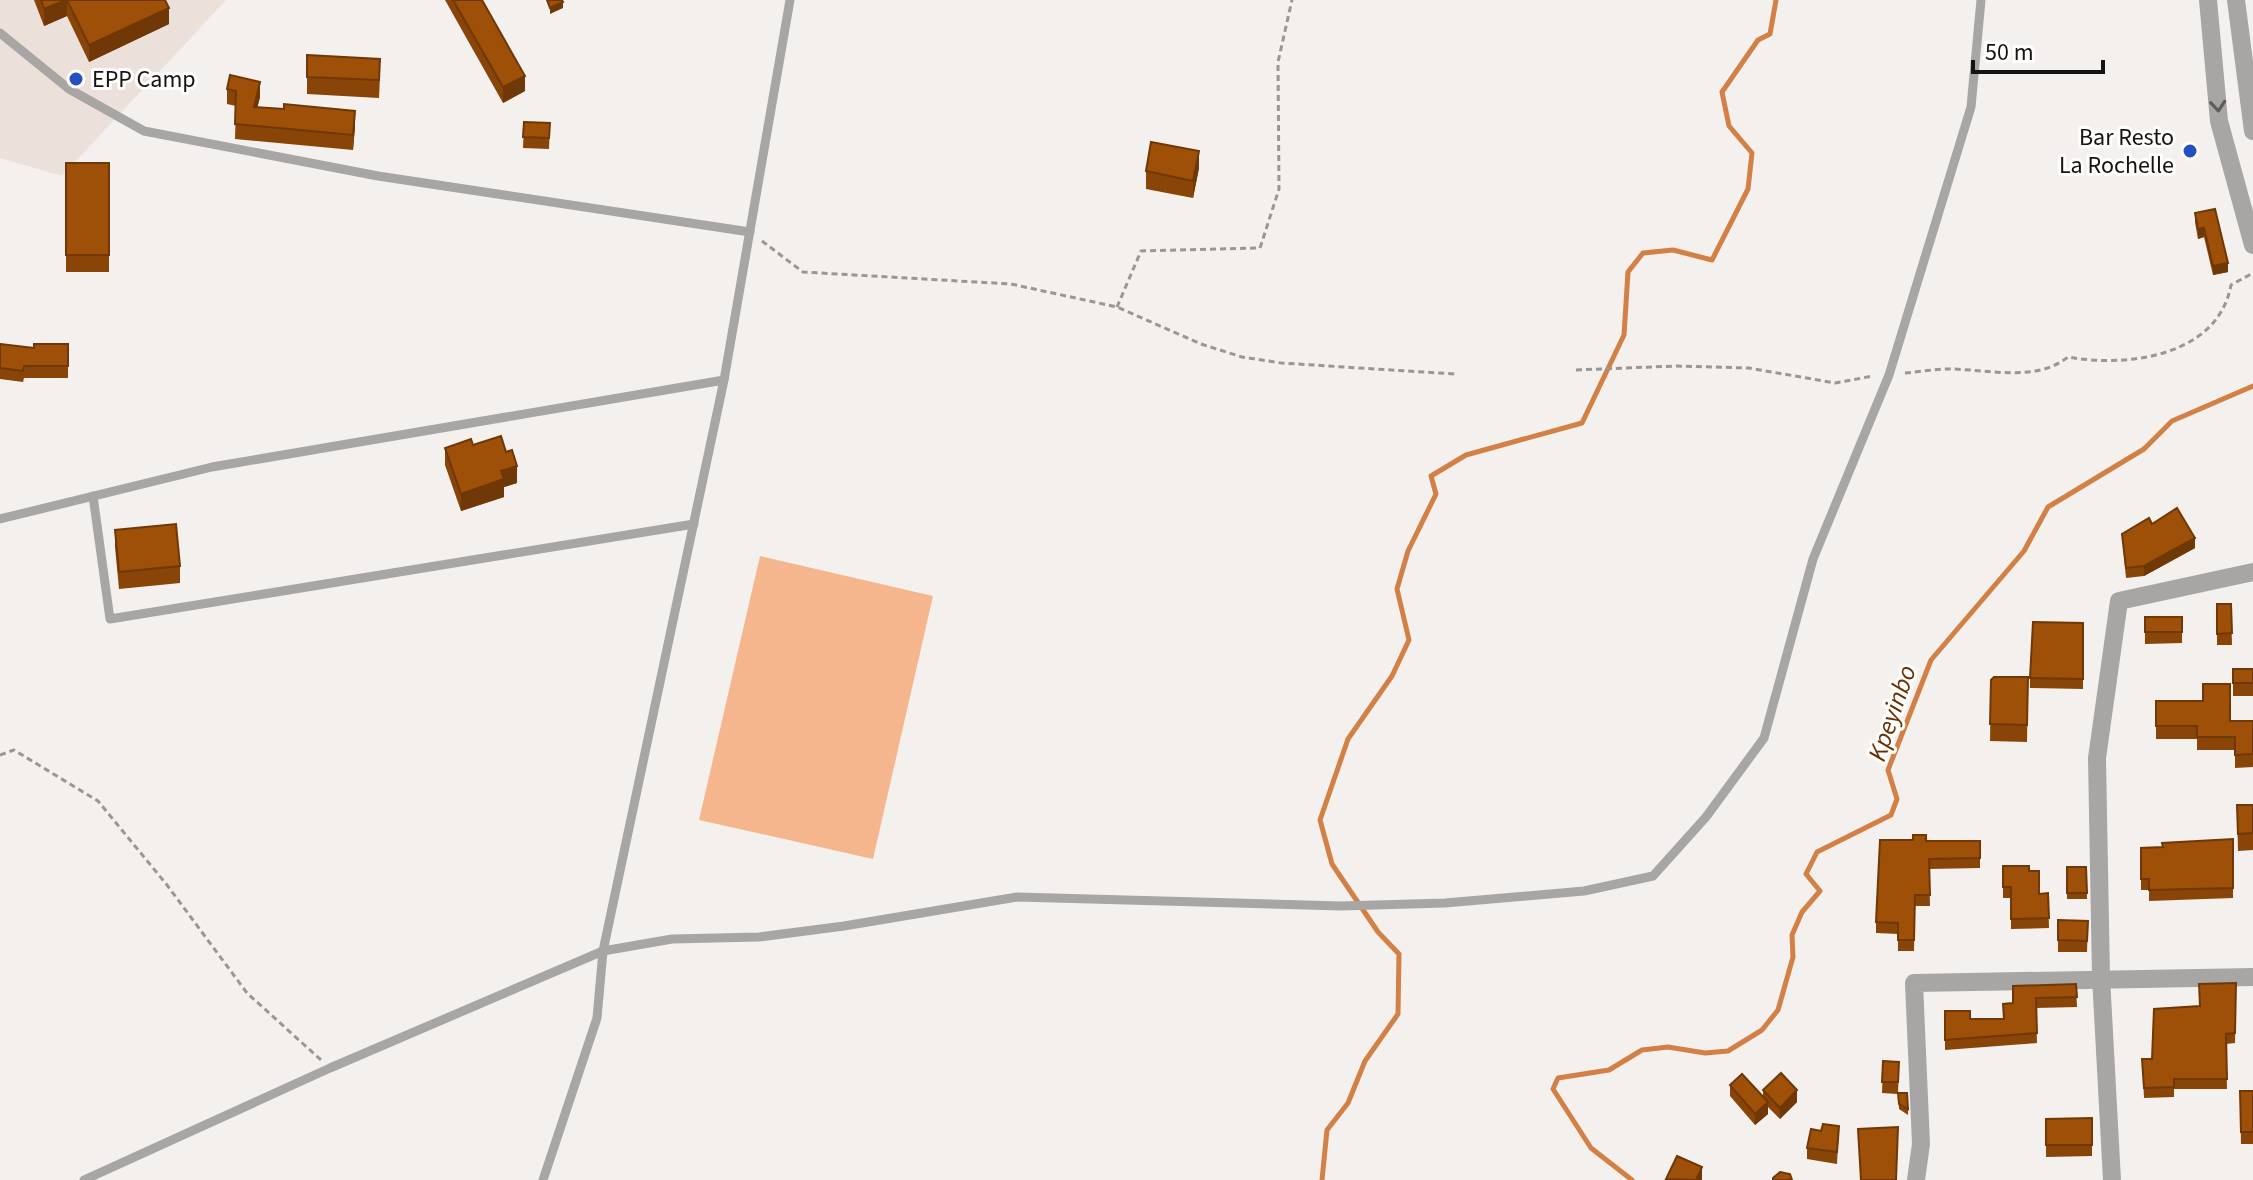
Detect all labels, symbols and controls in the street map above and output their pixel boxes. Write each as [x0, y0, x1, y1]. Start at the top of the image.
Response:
scale bar [1973, 24, 2103, 74]
text: 50 m [1985, 35, 2034, 70]
place label: EPP Camp [92, 62, 196, 97]
marker: EPP Camp [67, 70, 85, 88]
one-way arrow [2209, 99, 2226, 112]
place label: Bar Resto La Rochelle [2059, 120, 2174, 183]
marker: Bar Resto La Rochelle [2181, 142, 2199, 160]
water label: Kpeyinbo [1858, 660, 1926, 766]

